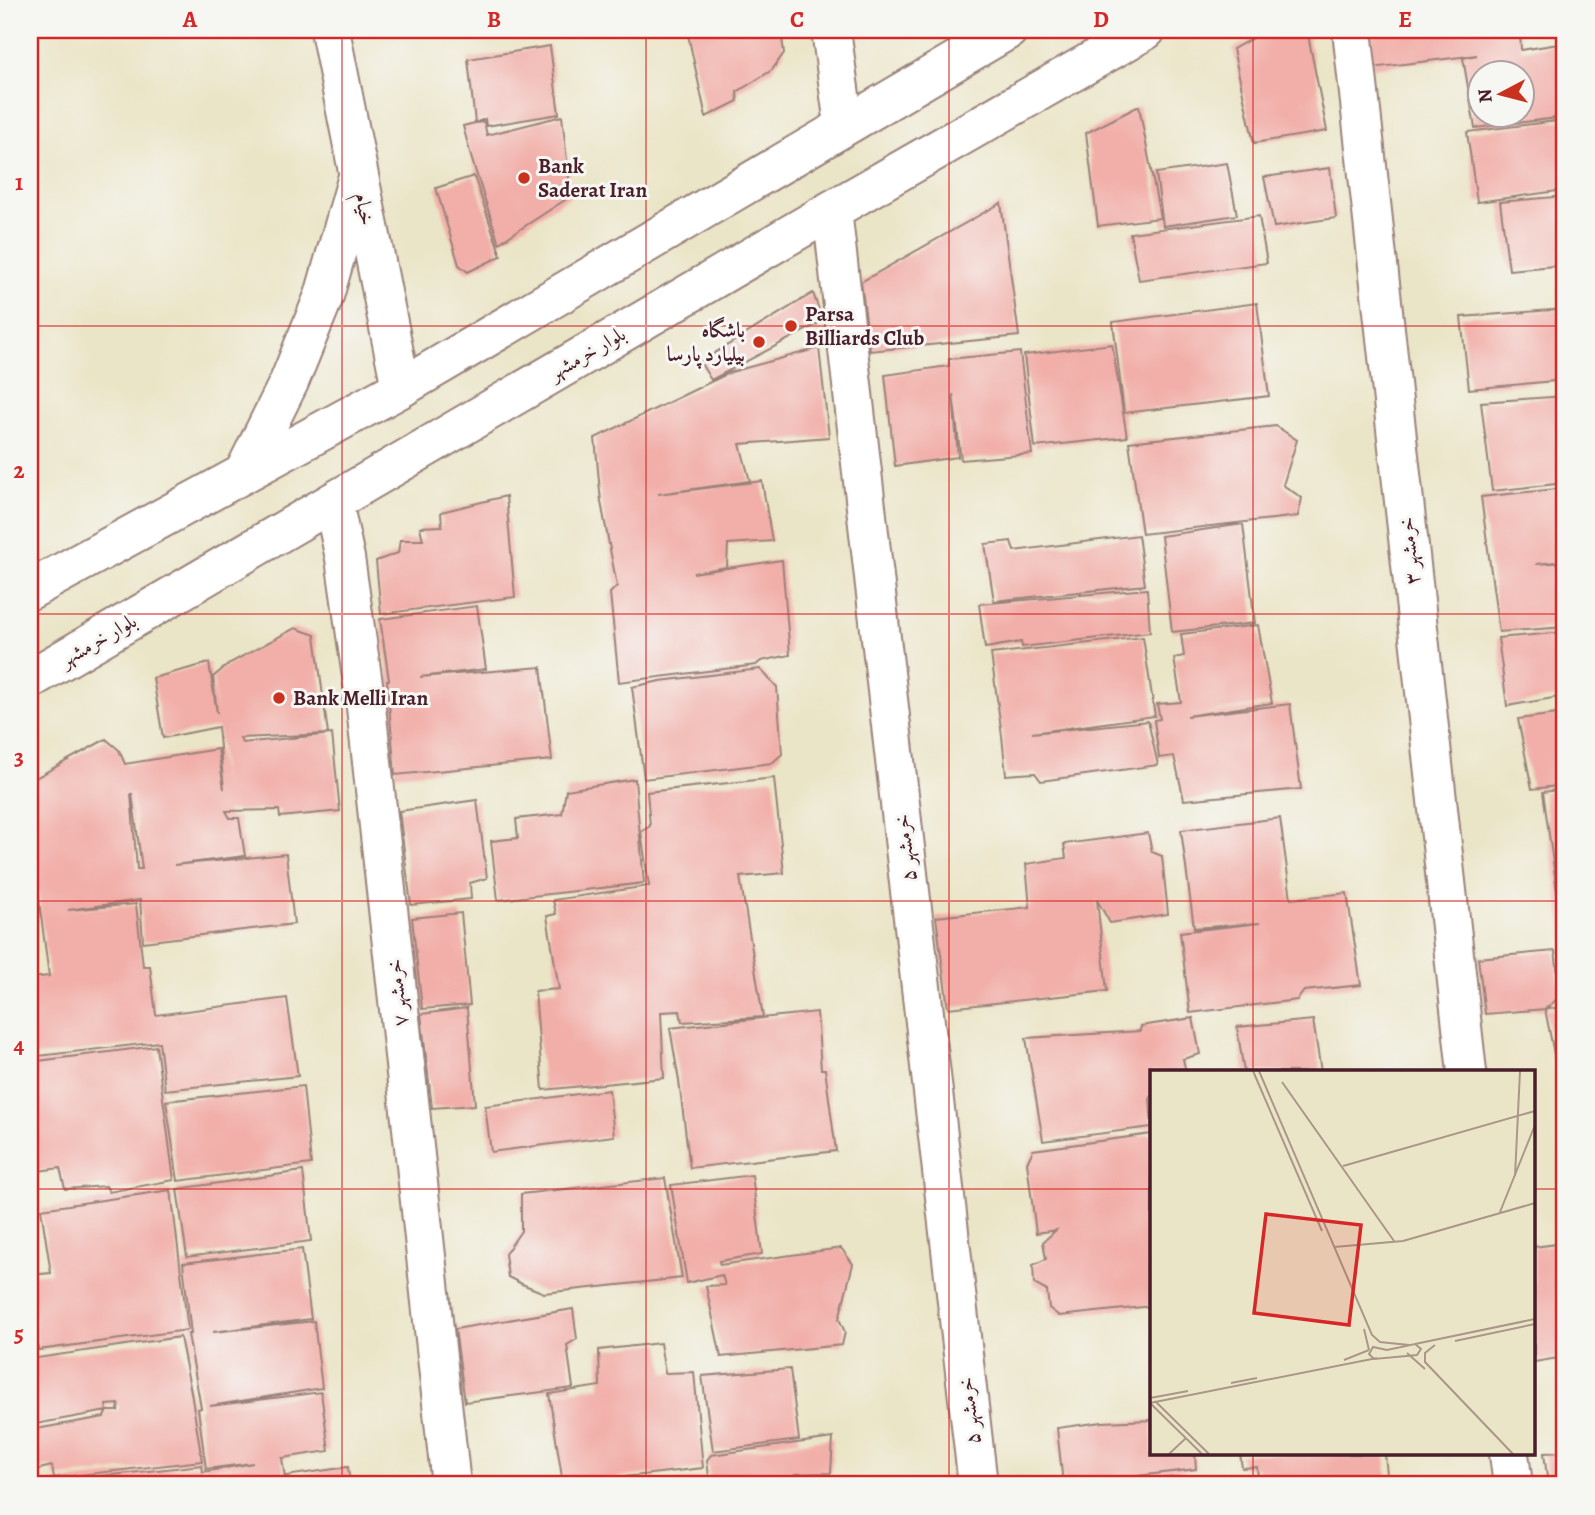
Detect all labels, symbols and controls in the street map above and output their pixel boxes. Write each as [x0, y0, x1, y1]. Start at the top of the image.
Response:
text: A [182, 4, 198, 35]
text: B [487, 4, 501, 35]
text: C [790, 4, 804, 35]
text: D [1093, 4, 1109, 35]
text: E [1398, 4, 1412, 35]
north arrow [1466, 60, 1536, 130]
text: N [1471, 87, 1499, 104]
place label: Bank Saderat Iran [538, 152, 647, 204]
text: 1 [15, 167, 23, 198]
marker: Bank Saderat Iran [516, 170, 532, 186]
street label: خیام [344, 190, 382, 229]
place label: Parsa Billiards Club [805, 300, 924, 352]
place label: باشگاه بیلیارد پارسا [667, 316, 745, 369]
marker: Parsa Billiards Club [783, 318, 799, 334]
street label: بلوار خرمشهر [542, 320, 631, 387]
marker: باشگاه بیلیارد پارسا [751, 334, 767, 350]
text: 2 [13, 455, 25, 486]
street label: خرمشهر ۳ [1392, 516, 1426, 586]
street label: بلوار خرمشهر [53, 607, 142, 674]
place label: Bank Melli Iran [293, 684, 429, 712]
marker: Bank Melli Iran [271, 690, 287, 706]
text: 3 [14, 742, 24, 773]
street label: خرمشهر ۵ [887, 813, 923, 883]
street label: خرمشهر ۷ [380, 958, 414, 1028]
text: 4 [14, 1030, 25, 1061]
inset map [1150, 1070, 1536, 1456]
text: 5 [14, 1318, 24, 1349]
street label: خرمشهر ۵ [951, 1376, 987, 1446]

